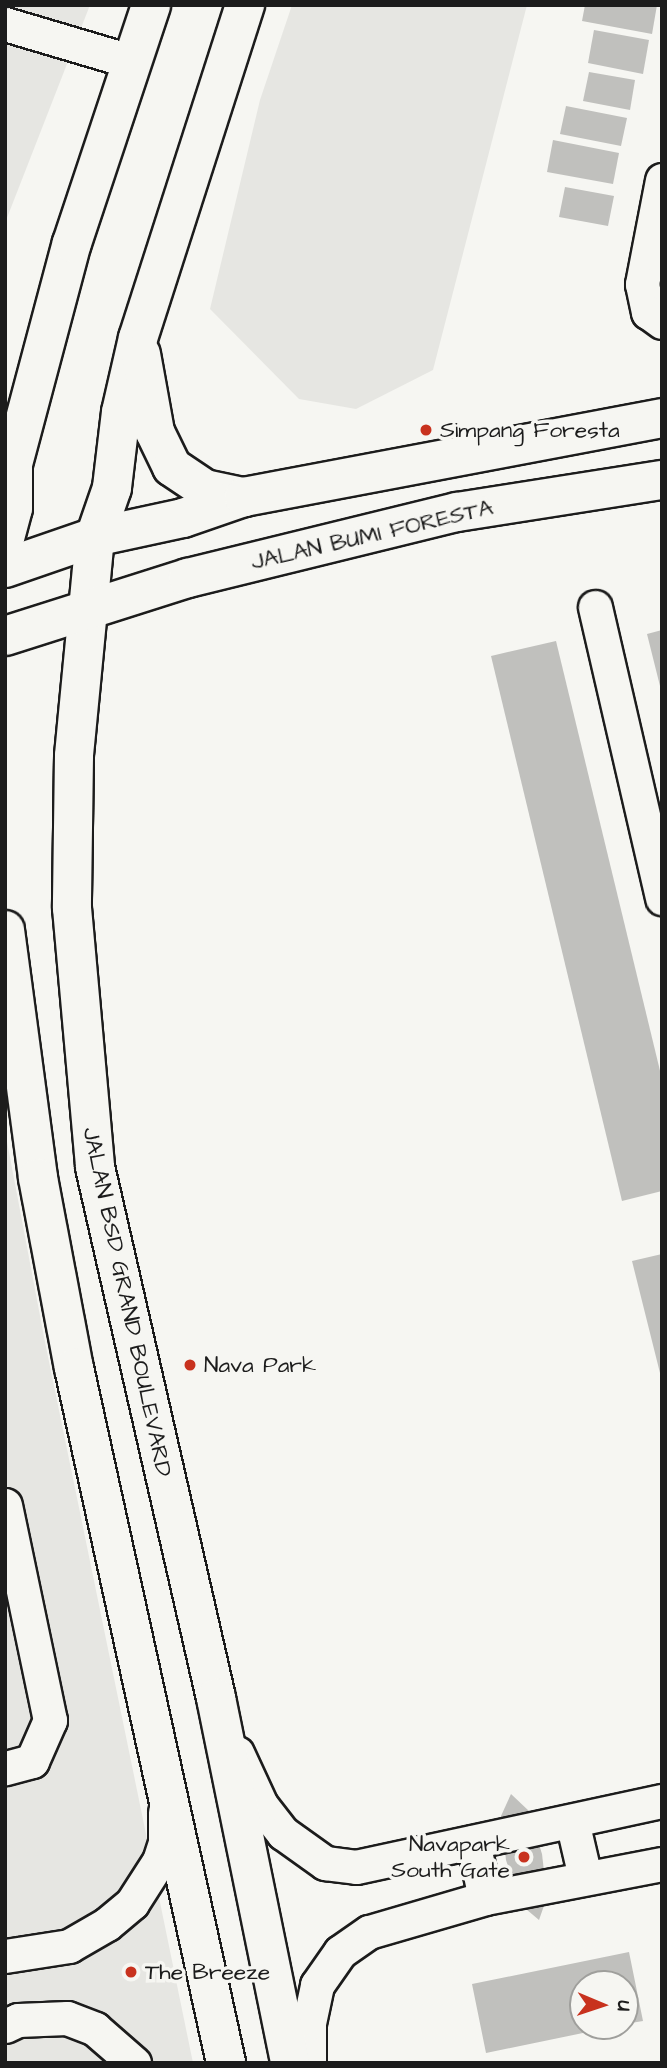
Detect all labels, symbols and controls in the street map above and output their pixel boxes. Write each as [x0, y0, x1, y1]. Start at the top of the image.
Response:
place label: Simpang Foresta [440, 416, 620, 444]
marker: Simpang Foresta [418, 422, 434, 438]
street label: JALAN BUMI FORESTA [248, 494, 496, 576]
street label: JALAN BSD GRAND BOULEVARD [76, 1125, 178, 1479]
place label: Nava Park [204, 1351, 316, 1379]
marker: Nava Park [182, 1357, 198, 1373]
place label: Navapark South Gate [391, 1830, 510, 1884]
marker: Navapark South Gate [516, 1849, 532, 1865]
place label: The Breeze [145, 1958, 270, 1986]
marker: The Breeze [123, 1964, 139, 1980]
north arrow [569, 1970, 639, 2040]
text: U [610, 2000, 637, 2011]

